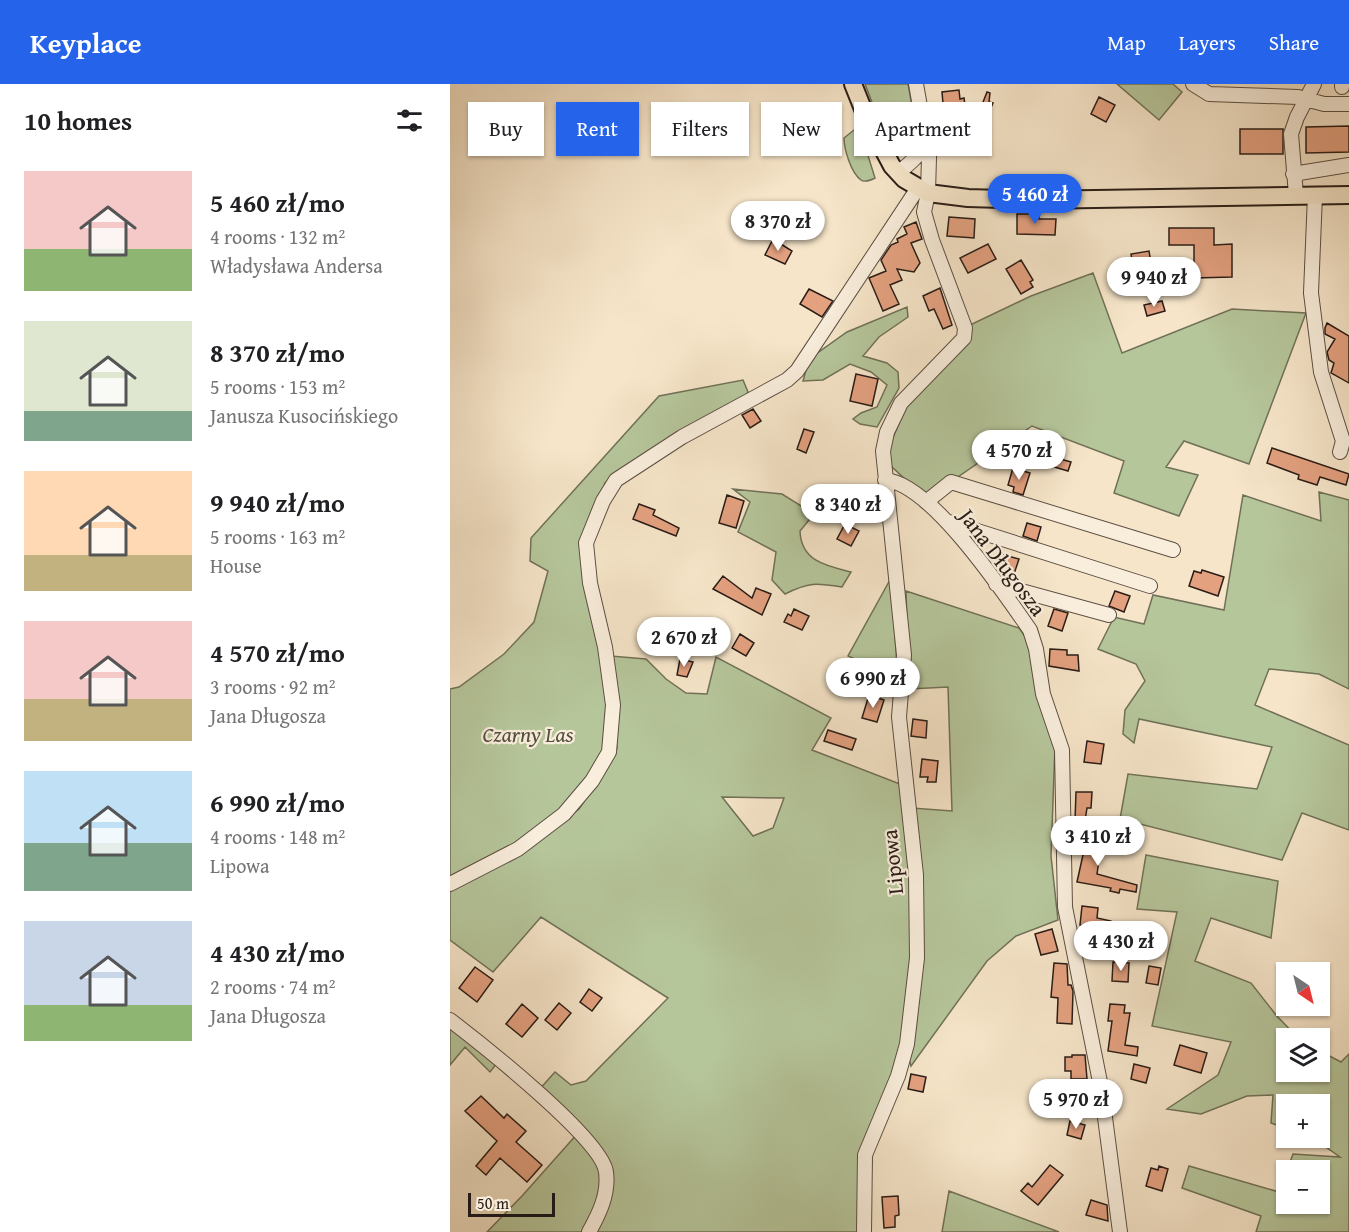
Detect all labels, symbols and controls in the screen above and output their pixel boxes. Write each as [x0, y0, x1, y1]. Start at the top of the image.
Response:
text: Keyplace [30, 22, 141, 63]
text: Map [1107, 27, 1146, 58]
text: Layers [1179, 27, 1236, 58]
text: Share [1269, 27, 1319, 58]
text: 10 homes [24, 101, 132, 140]
chip: Buy [468, 102, 544, 156]
chip: Rent [556, 102, 639, 156]
chip: Filters [651, 102, 749, 156]
chip: New [761, 102, 842, 156]
chip: Apartment [854, 102, 992, 156]
icon: filters [393, 104, 426, 137]
pin: 5 460 zł [973, 174, 1097, 225]
text: 5 460 zł [1002, 179, 1068, 208]
text: 5 460 zł/mo [210, 183, 345, 222]
icon: home [72, 195, 144, 267]
pin: 8 370 zł [716, 201, 840, 252]
text: 8 370 zł [745, 206, 811, 235]
text: 4 rooms · 132 m² [210, 222, 345, 251]
text: Władysława Andersa [210, 251, 383, 280]
pin: 9 940 zł [1092, 257, 1216, 308]
text: 9 940 zł [1121, 262, 1187, 291]
text: 8 370 zł/mo [210, 333, 345, 372]
icon: home [72, 345, 144, 417]
text: 5 rooms · 153 m² [210, 372, 345, 401]
text: Janusza Kusocińskiego [210, 401, 398, 430]
pin: 4 570 zł [957, 430, 1081, 481]
text: 4 570 zł [986, 435, 1052, 464]
text: 9 940 zł/mo [210, 483, 345, 522]
pin: 8 340 zł [786, 484, 910, 535]
text: 8 340 zł [815, 489, 881, 518]
icon: home [72, 495, 144, 567]
street label: Jana Długosza [950, 499, 1055, 623]
text: 5 rooms · 163 m² [210, 522, 345, 551]
text: House [210, 551, 262, 580]
pin: 2 670 zł [622, 617, 746, 668]
text: 2 670 zł [651, 622, 717, 651]
text: 4 570 zł/mo [210, 633, 345, 672]
icon: home [72, 645, 144, 717]
pin: 6 990 zł [811, 658, 935, 709]
text: 6 990 zł [840, 663, 906, 692]
text: 3 rooms · 92 m² [210, 672, 336, 701]
text: Jana Długosza [210, 701, 326, 730]
park label: Czarny Las [482, 718, 574, 750]
text: 6 990 zł/mo [210, 783, 345, 822]
icon: home [72, 795, 144, 867]
pin: 3 410 zł [1036, 816, 1160, 867]
text: 3 410 zł [1065, 821, 1131, 850]
text: 4 rooms · 148 m² [210, 822, 345, 851]
street label: Lipowa [873, 827, 911, 896]
text: Lipowa [210, 851, 269, 880]
pin: 4 430 zł [1059, 921, 1183, 972]
text: 4 430 zł [1088, 926, 1154, 955]
text: 4 430 zł/mo [210, 933, 345, 972]
icon: home [72, 945, 144, 1017]
north arrow [1276, 962, 1330, 1016]
map controls [1276, 962, 1330, 1214]
text: 2 rooms · 74 m² [210, 972, 336, 1001]
text: Jana Długosza [210, 1001, 326, 1030]
button: layers [1276, 1028, 1330, 1082]
pin: 5 970 zł [1014, 1079, 1138, 1130]
text: 5 970 zł [1043, 1084, 1109, 1113]
button: + [1276, 1094, 1330, 1148]
button: − [1276, 1160, 1330, 1214]
scale bar [468, 1190, 555, 1218]
text: 50 m [477, 1191, 509, 1215]

